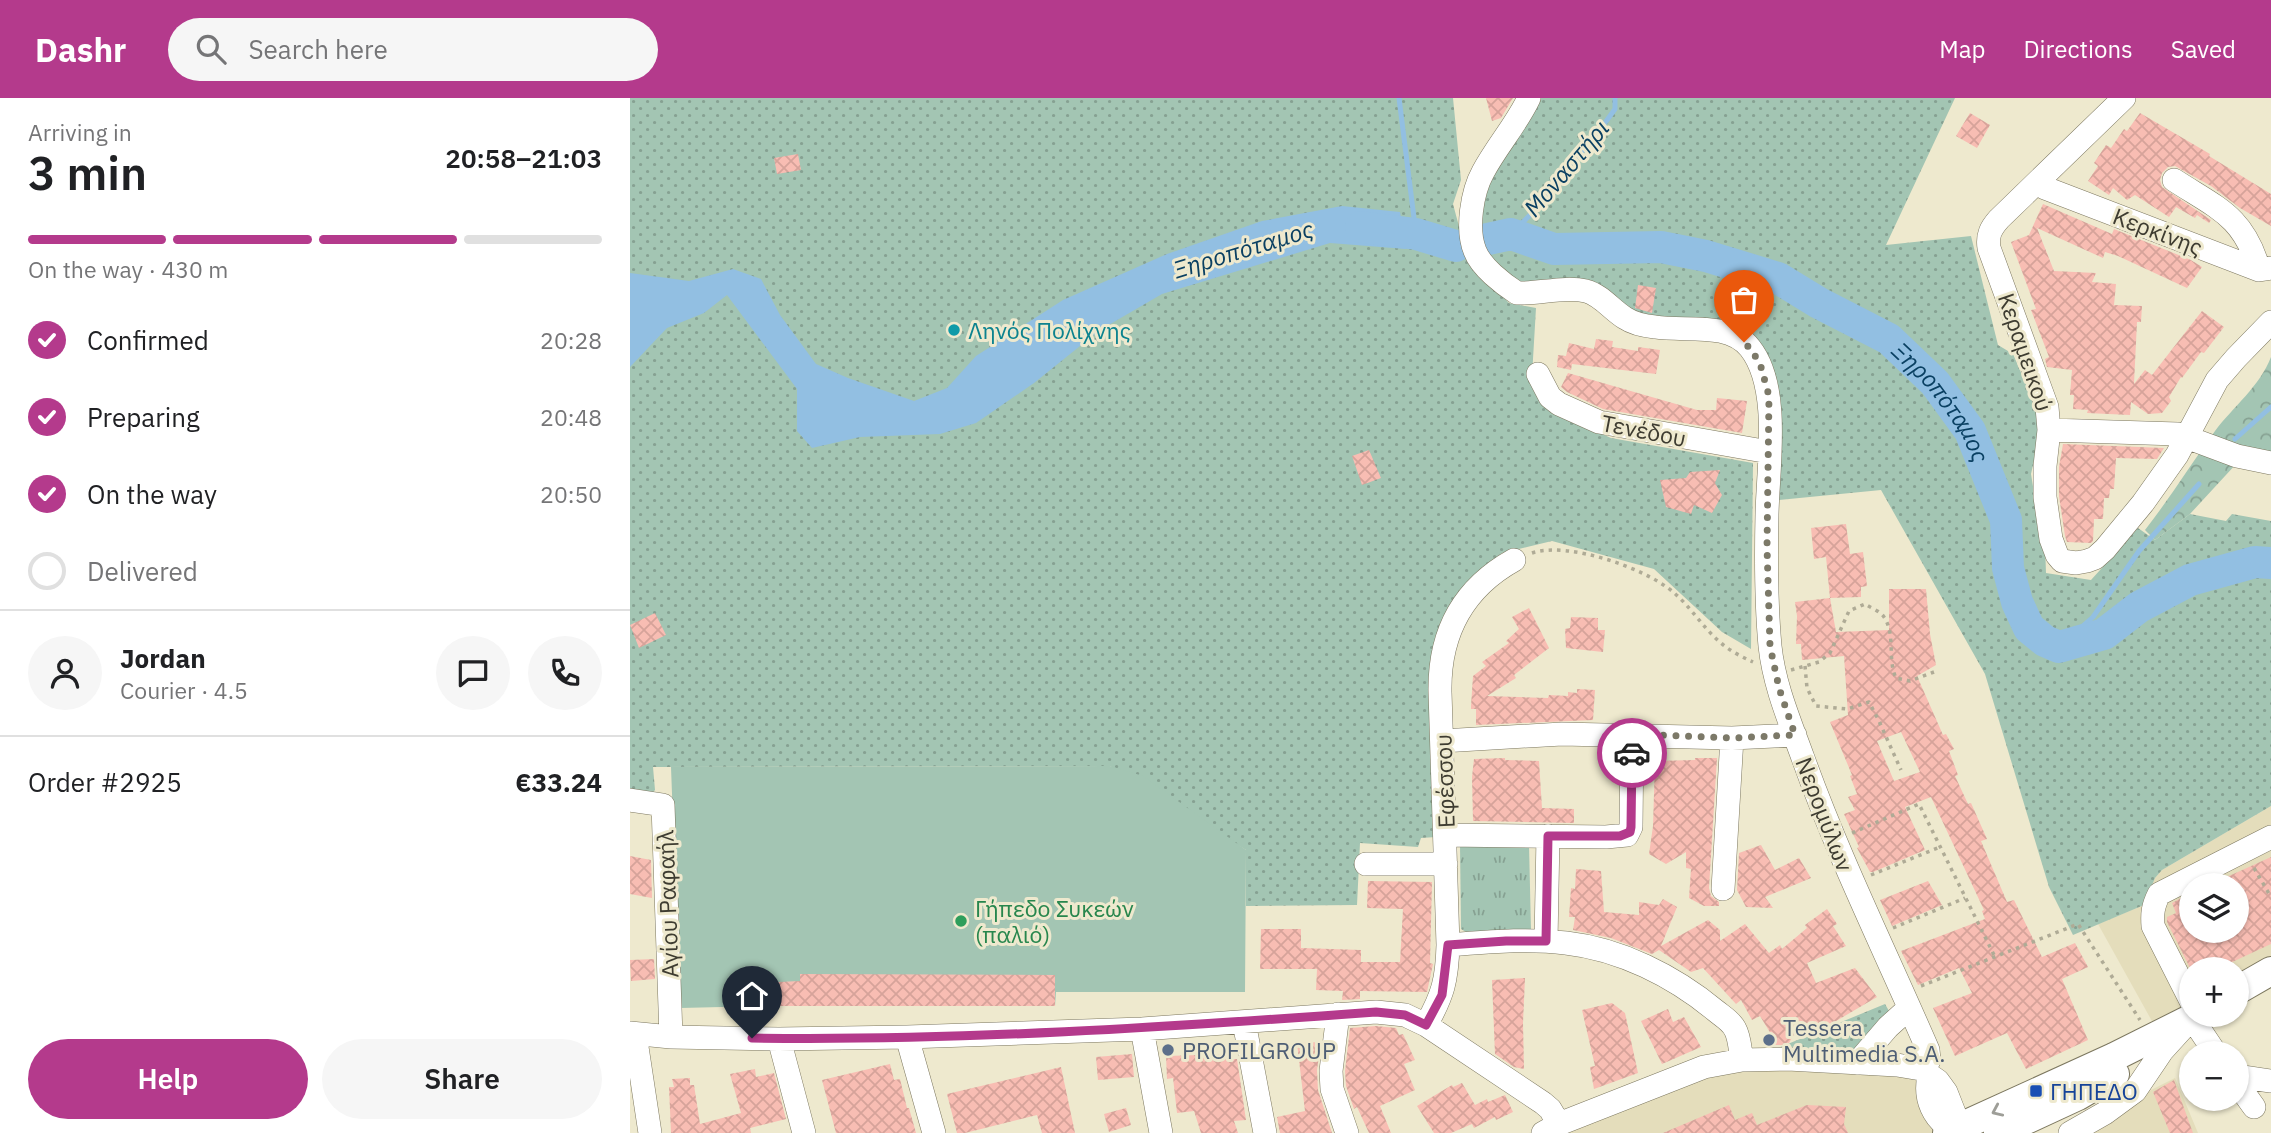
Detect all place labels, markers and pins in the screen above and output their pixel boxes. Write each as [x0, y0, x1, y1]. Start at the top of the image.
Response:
pin [1714, 270, 1774, 342]
place label: Ληνός Πολίχνης [968, 315, 1131, 345]
marker: Ληνός Πολίχνης [946, 322, 962, 338]
place label: Γήπεδο Συκεών (παλιό) [975, 893, 1134, 949]
marker: Γήπεδο Συκεών (παλιό) [953, 913, 969, 929]
pin [722, 966, 782, 1038]
place label: Tessera Multimedia S.A. [1783, 1012, 1946, 1068]
marker: Tessera Multimedia S.A. [1761, 1032, 1777, 1048]
place label: PROFILGROUP [1182, 1035, 1336, 1065]
marker: PROFILGROUP [1160, 1042, 1176, 1058]
place label: ΓΗΠΕΔΟ [2050, 1076, 2138, 1106]
marker: ΓΗΠΕΔΟ [2028, 1083, 2044, 1099]

